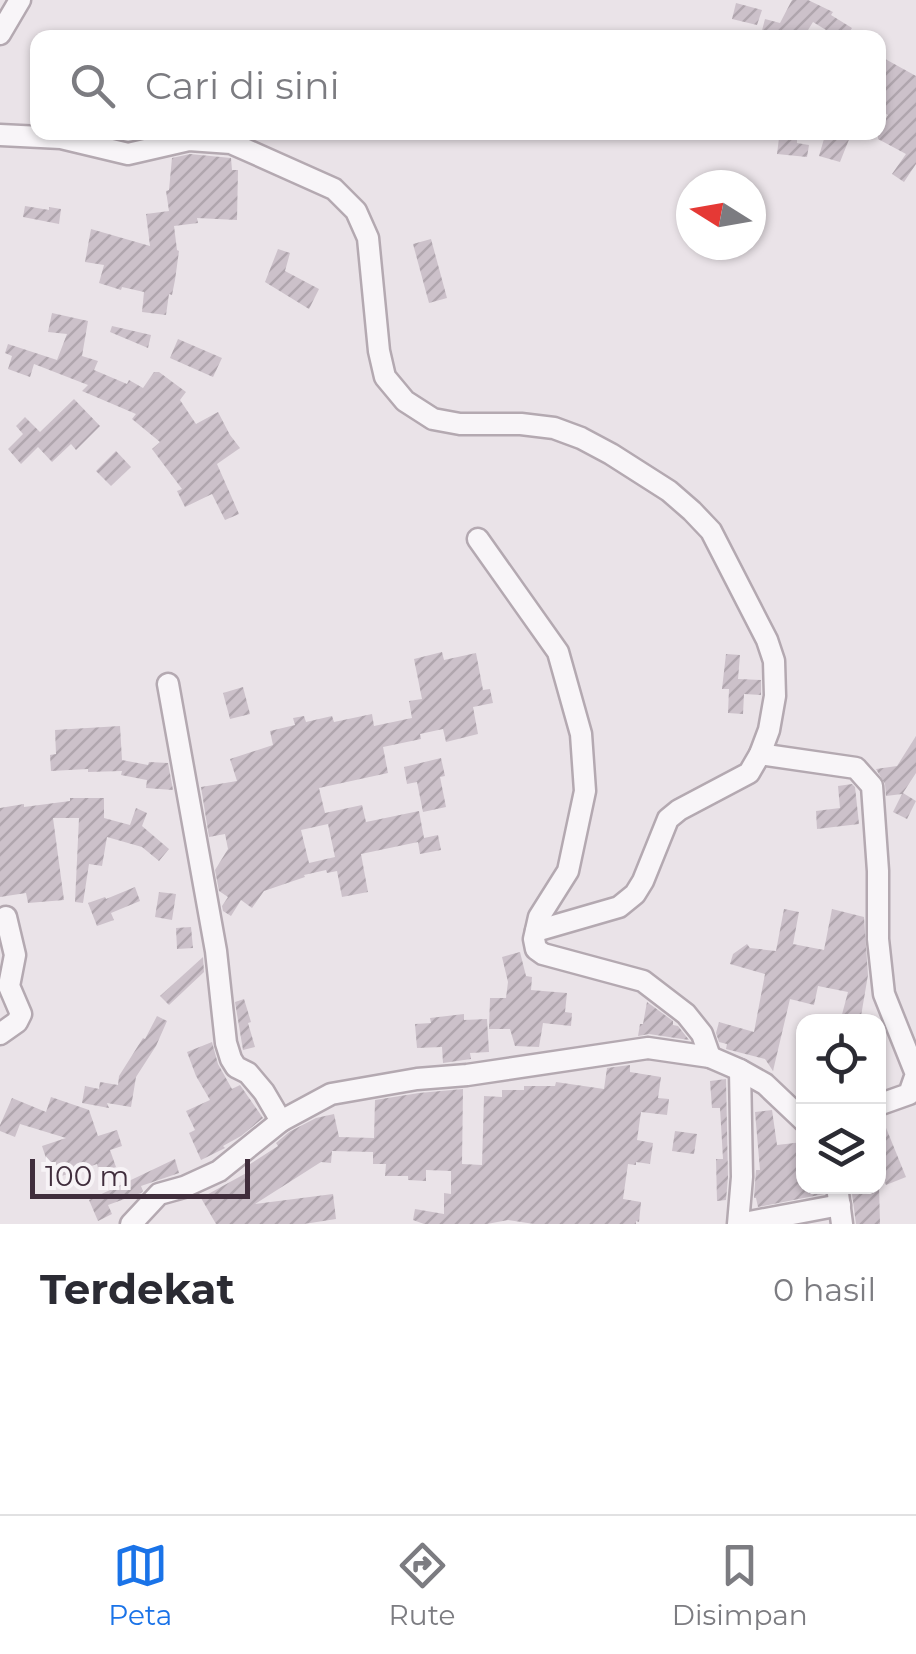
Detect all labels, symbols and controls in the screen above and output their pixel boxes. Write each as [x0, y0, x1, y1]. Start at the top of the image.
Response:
search box [30, 30, 886, 140]
icon: search [65, 58, 120, 113]
text: Cari di sini [145, 62, 340, 109]
north arrow [676, 170, 766, 260]
map controls [796, 1014, 886, 1194]
button: locate [796, 1014, 886, 1104]
button: layers [796, 1104, 886, 1194]
scale bar [30, 1154, 250, 1198]
text: 100 m [45, 1159, 129, 1193]
text: Terdekat [40, 1263, 235, 1315]
text: 0 hasil [773, 1270, 876, 1309]
tab: Peta [108, 1538, 172, 1632]
tab: Rute [389, 1538, 455, 1632]
tab: Disimpan [672, 1538, 808, 1632]

